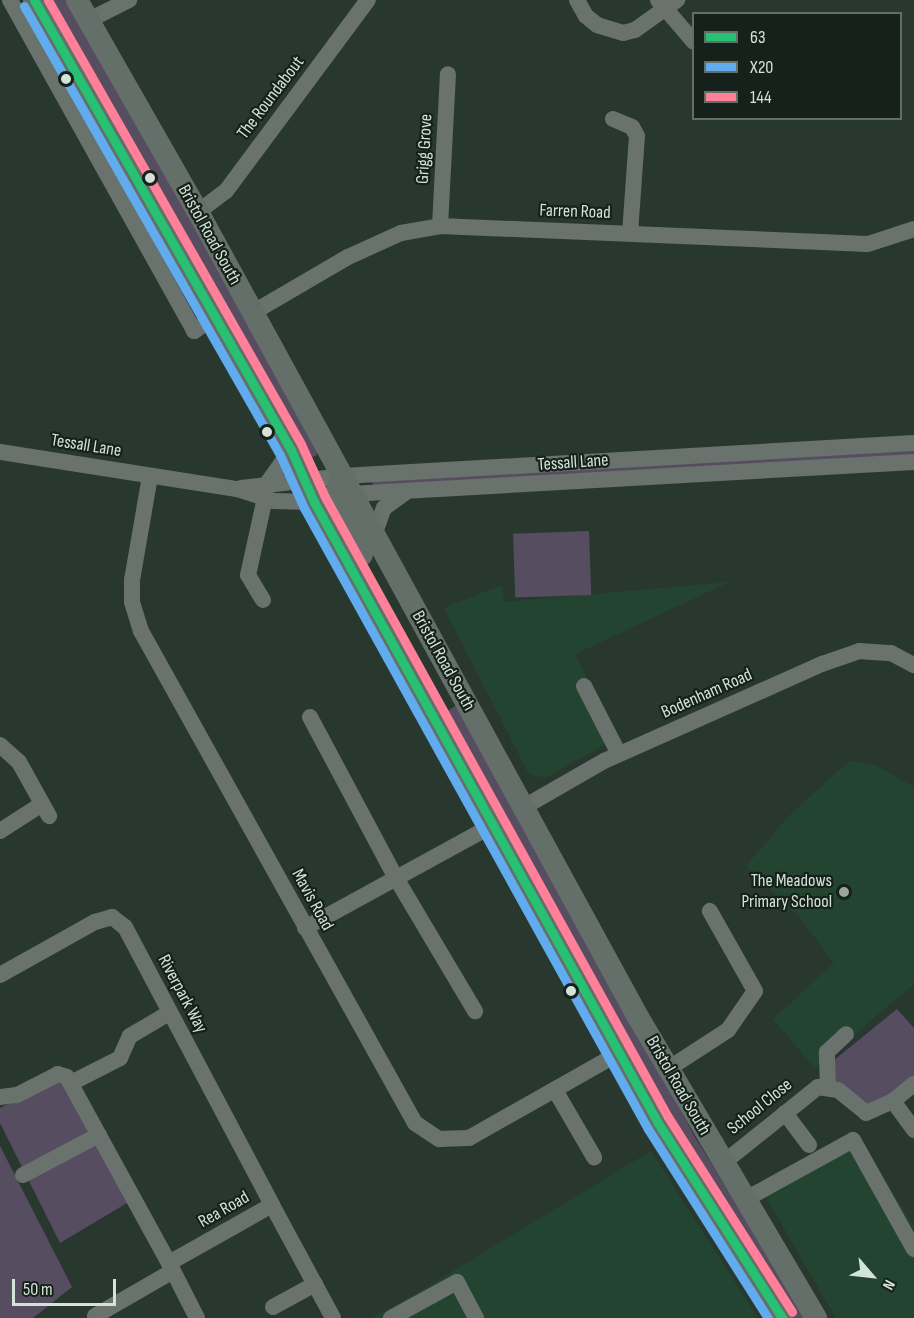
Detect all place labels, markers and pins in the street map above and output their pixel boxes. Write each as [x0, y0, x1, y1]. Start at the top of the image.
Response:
unlabelled marker [60, 73, 72, 85]
unlabelled marker [144, 172, 156, 184]
unlabelled marker [261, 426, 273, 438]
place label: The Meadows Primary School [741, 871, 832, 914]
marker: The Meadows Primary School [837, 885, 851, 899]
unlabelled marker [565, 985, 577, 997]

